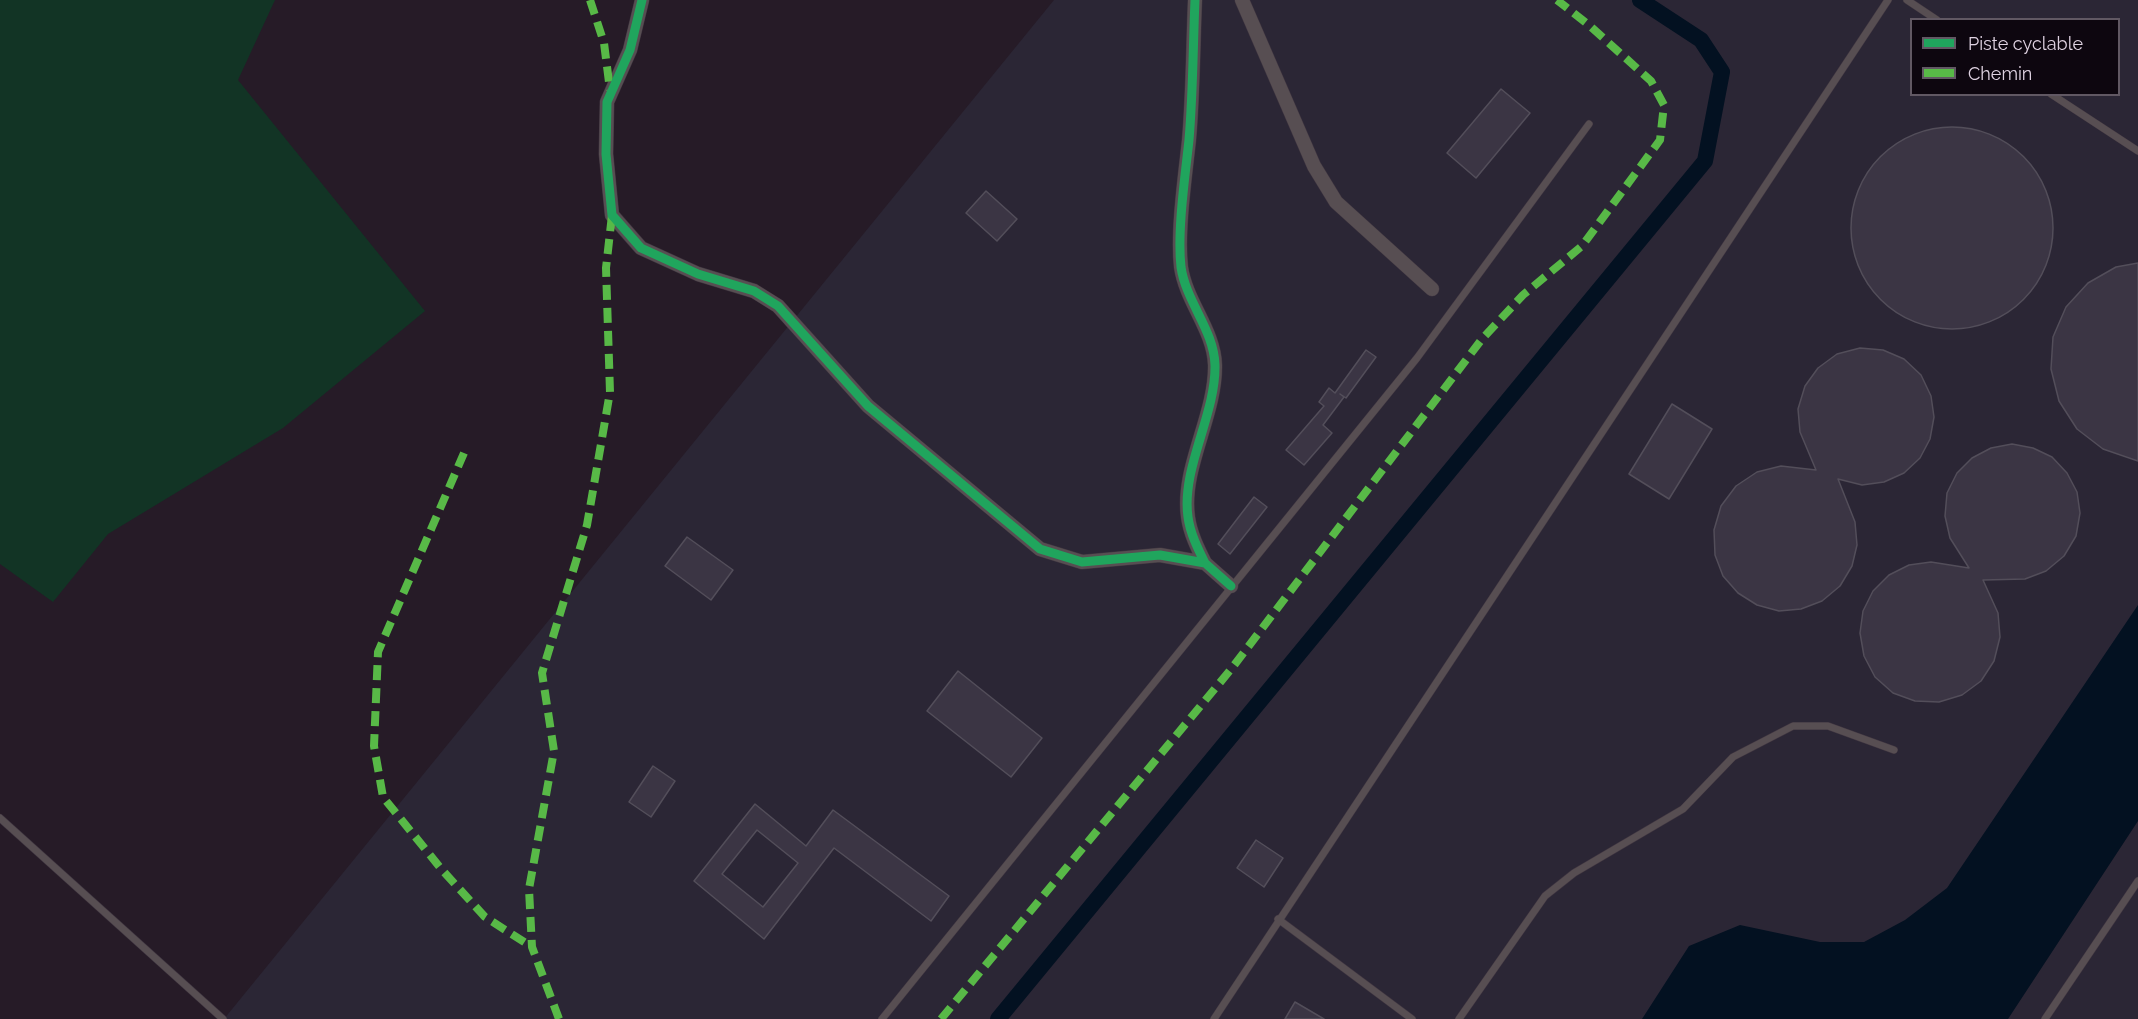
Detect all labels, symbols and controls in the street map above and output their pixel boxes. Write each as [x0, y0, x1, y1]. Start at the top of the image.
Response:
legend [1910, 18, 2120, 96]
text: Piste cyclable [1968, 33, 2083, 54]
text: Chemin [1968, 63, 2032, 84]

